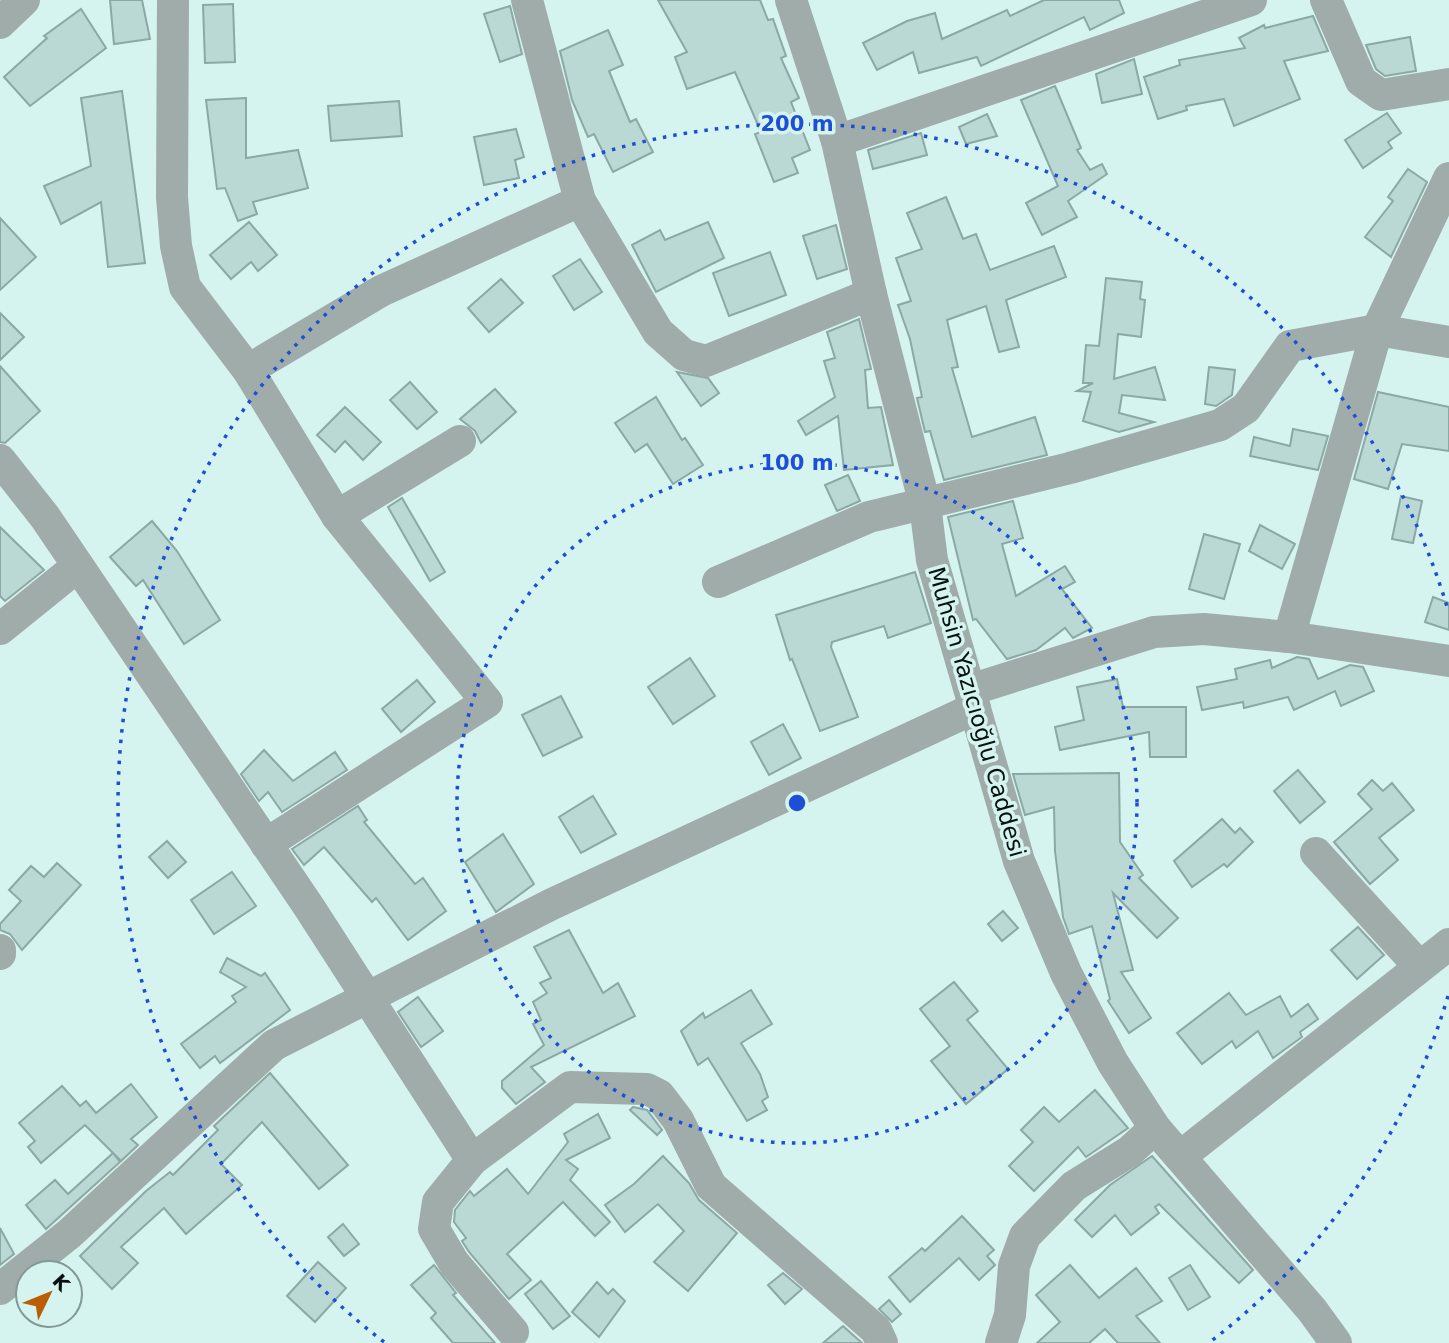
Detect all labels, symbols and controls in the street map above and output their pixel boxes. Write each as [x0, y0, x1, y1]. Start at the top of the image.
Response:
text: 200 m [760, 112, 834, 136]
text: 100 m [760, 451, 834, 475]
street label: Muhsin Yazıcıoğlu Caddesi [923, 564, 1031, 860]
centre of rings [785, 791, 809, 815]
north arrow [14, 1259, 84, 1329]
text: K [48, 1270, 75, 1296]

